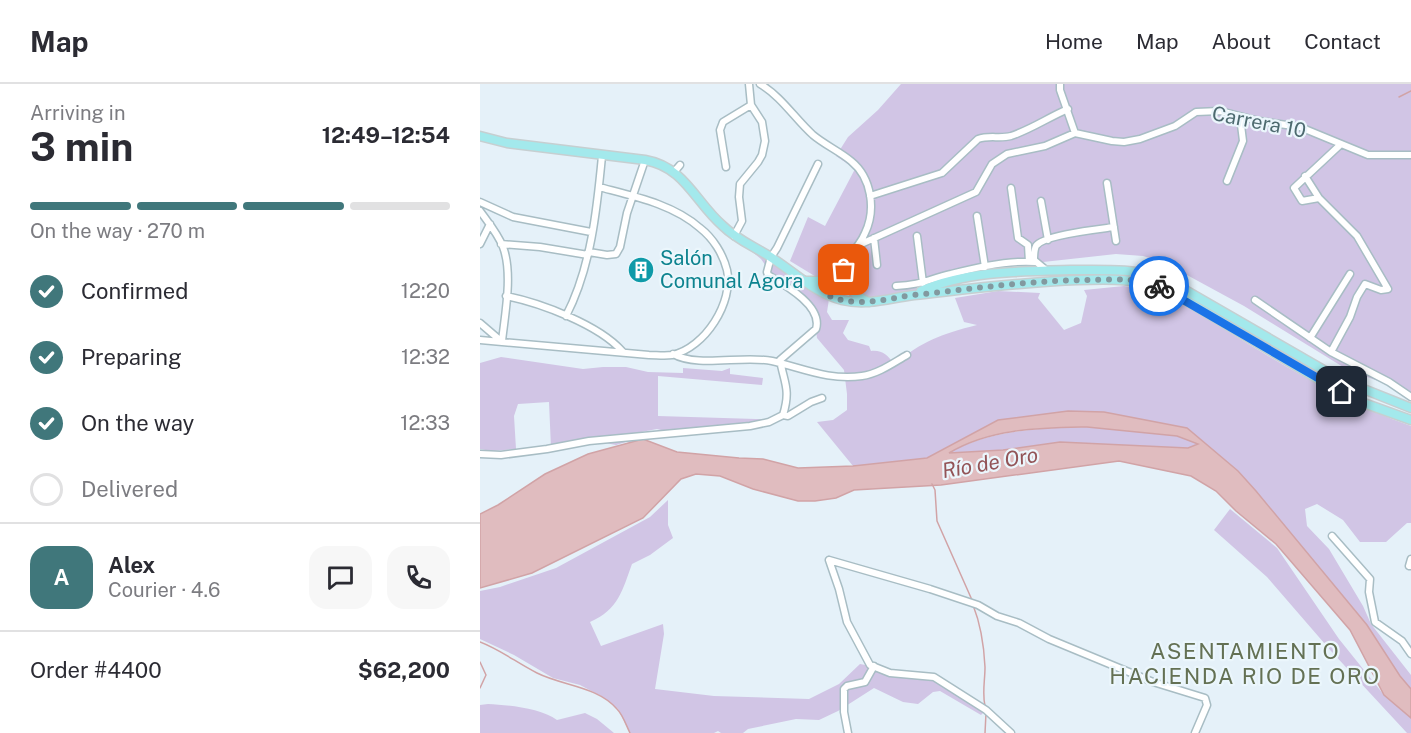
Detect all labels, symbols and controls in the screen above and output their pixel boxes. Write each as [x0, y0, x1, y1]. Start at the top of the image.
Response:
text: Map [30, 25, 89, 58]
text: Home [1045, 29, 1103, 54]
text: Map [1136, 29, 1179, 54]
text: About [1212, 29, 1271, 54]
text: Contact [1304, 29, 1381, 54]
text: Arriving in [30, 101, 125, 125]
street label: Carrera 10 [1210, 101, 1308, 143]
text: 12:49–12:54 [322, 122, 450, 148]
text: 3 min [30, 124, 133, 170]
text: On the way · 270 m [30, 219, 205, 243]
pin [818, 244, 869, 295]
place label: Salón Comunal Agora [660, 246, 803, 293]
icon: bag [827, 253, 860, 286]
building icon: Salón Comunal Agora [626, 255, 656, 285]
courier [1129, 256, 1189, 316]
icon: bike [1143, 270, 1176, 303]
icon: check [30, 275, 63, 308]
text: Confirmed [81, 278, 188, 304]
text: 12:20 [401, 279, 450, 303]
icon: check [30, 341, 63, 374]
text: Preparing [81, 344, 182, 370]
text: 12:32 [401, 345, 450, 369]
pin [1316, 366, 1367, 417]
icon: home [1325, 375, 1358, 408]
icon: check [30, 407, 63, 440]
text: On the way [81, 410, 194, 436]
text: 12:33 [400, 411, 450, 435]
water label: Río de Oro [940, 442, 1040, 483]
text: Delivered [81, 476, 178, 502]
button: chat [309, 546, 372, 609]
button: phone [387, 546, 450, 609]
text: Alex [108, 552, 155, 578]
text: A [54, 564, 69, 590]
text: Courier · 4.6 [108, 578, 220, 602]
district label: ASENTAMIENTO HACIENDA RIO DE ORO [1109, 638, 1381, 689]
text: Order #4400 [30, 657, 162, 683]
text: $62,200 [358, 657, 450, 683]

